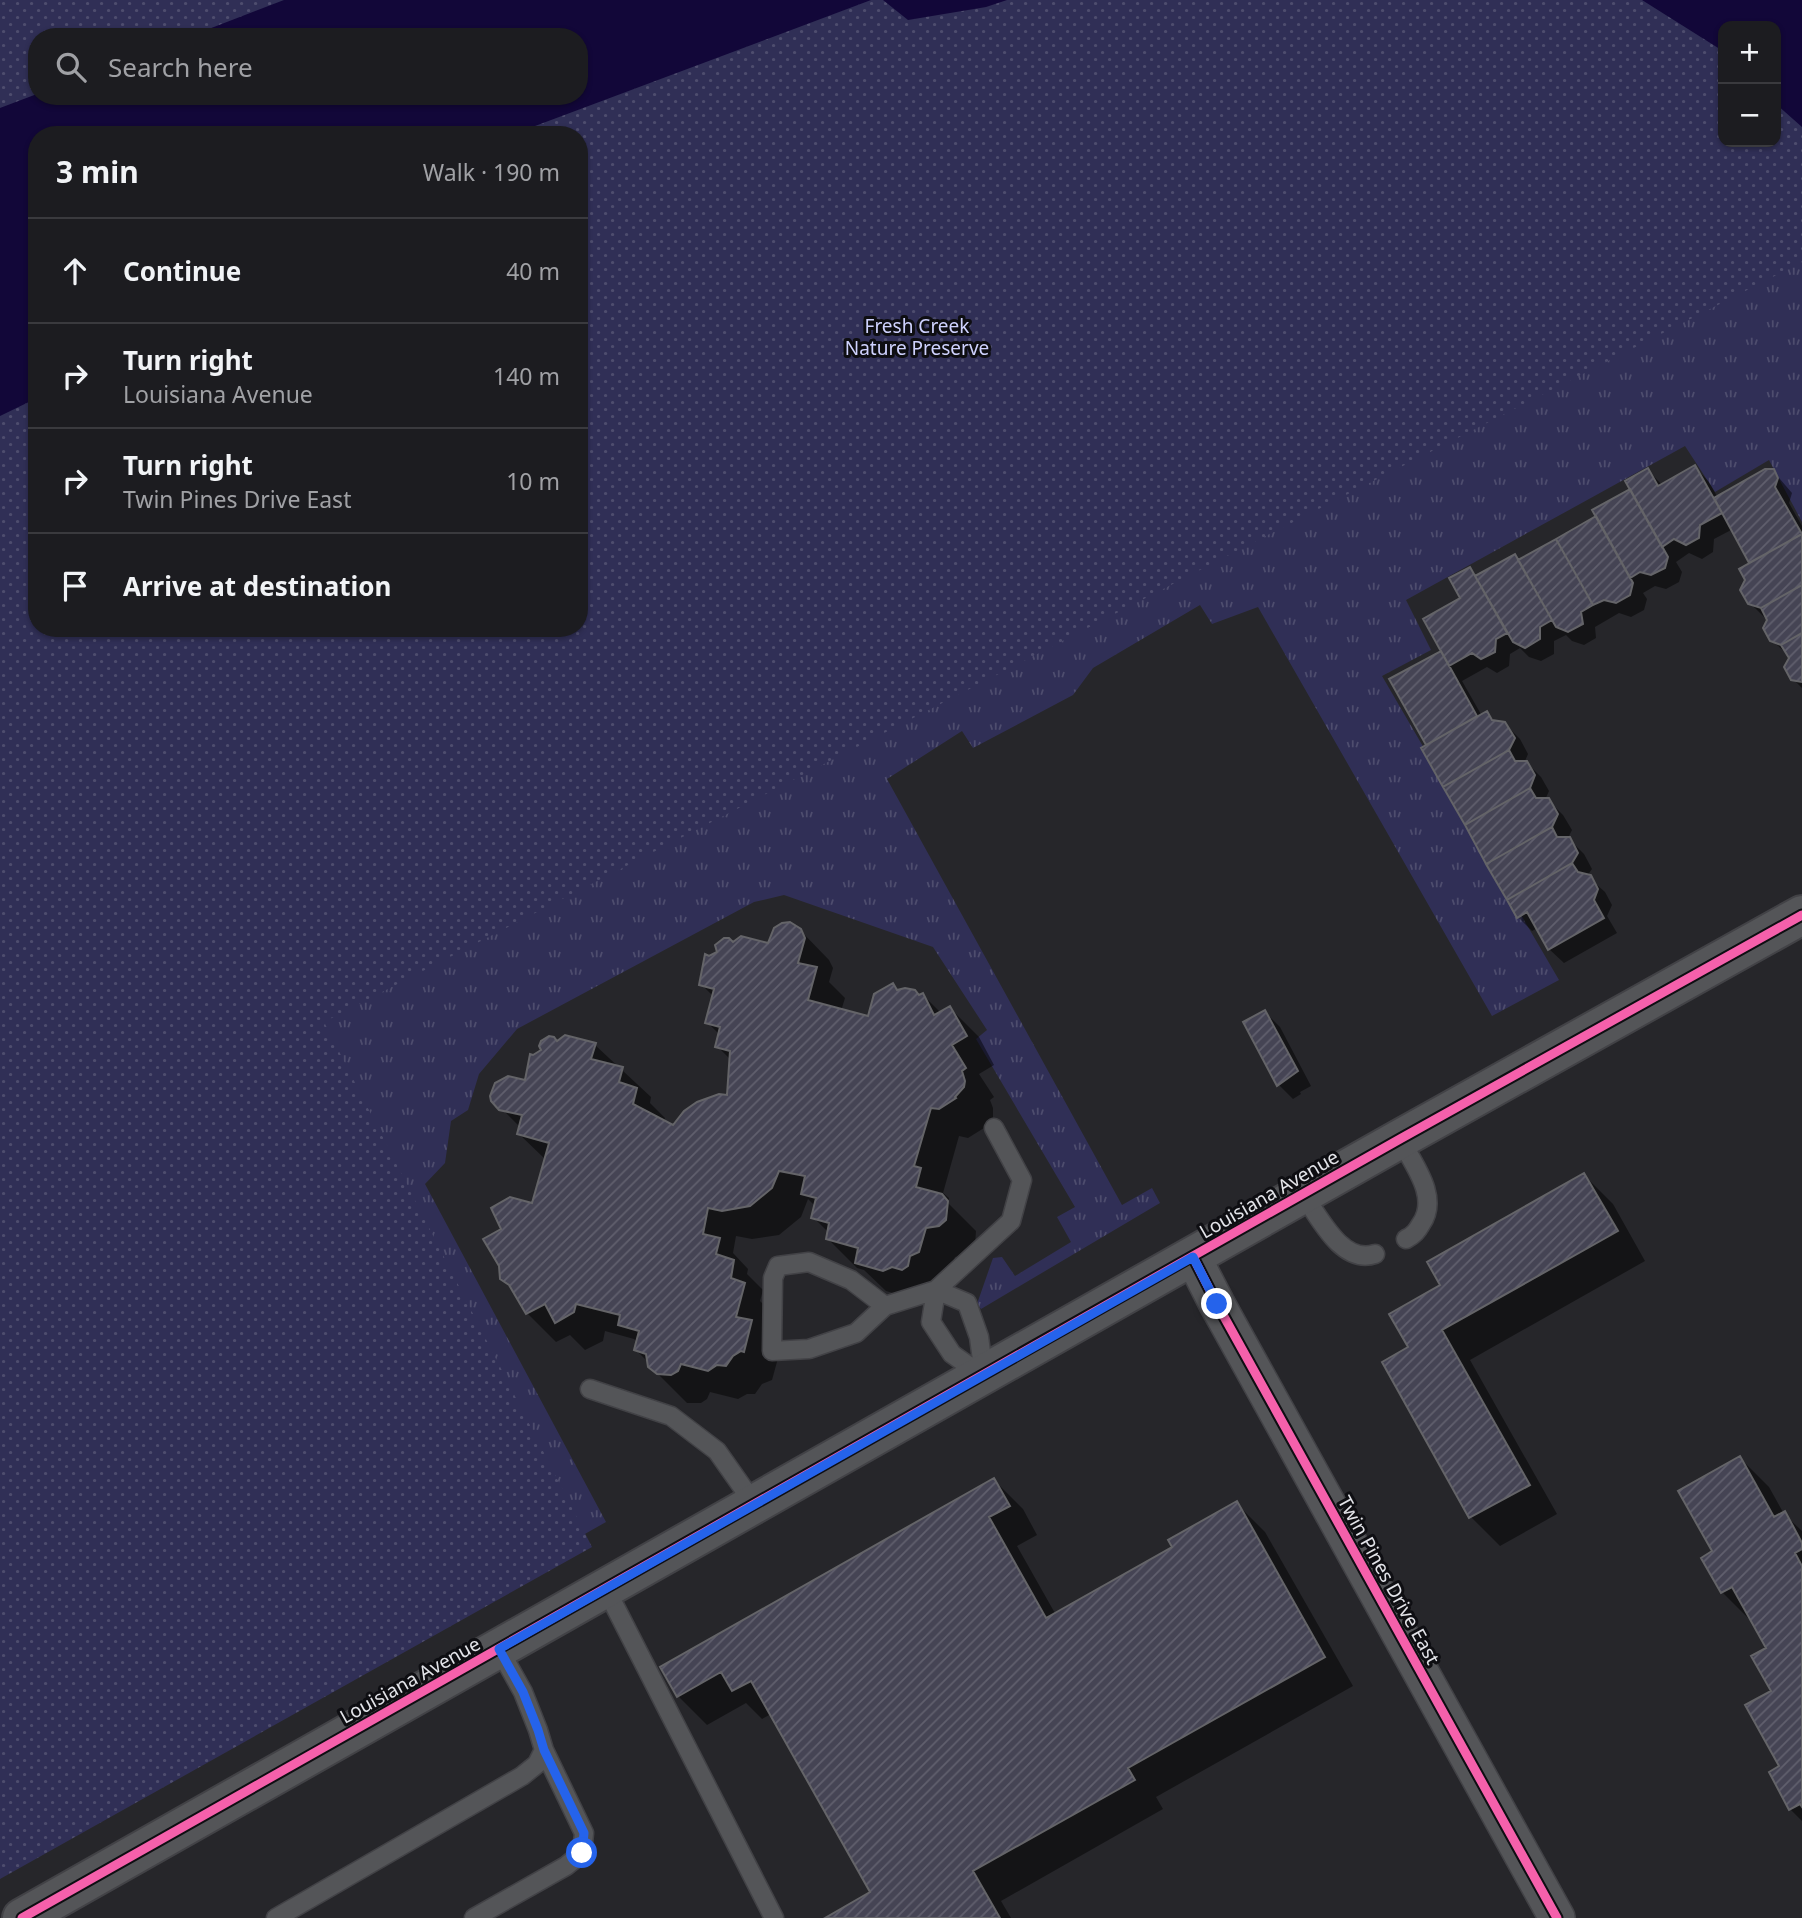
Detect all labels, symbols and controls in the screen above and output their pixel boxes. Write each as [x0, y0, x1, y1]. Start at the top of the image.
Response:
map controls [1718, 21, 1781, 147]
button: + [1718, 21, 1781, 84]
search box [28, 28, 588, 105]
icon: search [52, 48, 90, 86]
text: Search here [108, 49, 253, 85]
button: − [1718, 84, 1781, 147]
text: 3 min [56, 151, 139, 192]
text: Walk · 190 m [423, 156, 560, 188]
icon: ahead [56, 252, 94, 290]
text: Continue [123, 253, 241, 289]
text: 40 m [506, 255, 560, 287]
park label: Fresh Creek Nature Preserve [845, 313, 989, 361]
text: Turn right [123, 342, 253, 378]
icon: right [56, 357, 94, 395]
text: 140 m [493, 360, 560, 392]
text: Louisiana Avenue [123, 378, 313, 410]
text: Turn right [123, 447, 253, 483]
icon: right [56, 462, 94, 500]
text: 10 m [506, 465, 560, 497]
text: Twin Pines Drive East [123, 483, 351, 515]
icon: arrive [56, 567, 94, 605]
text: Arrive at destination [123, 568, 392, 604]
street label: Louisiana Avenue [1195, 1144, 1343, 1244]
route end [1201, 1288, 1232, 1319]
street label: Twin Pines Drive East [1332, 1491, 1446, 1669]
street label: Louisiana Avenue [335, 1631, 485, 1729]
route start [566, 1837, 597, 1868]

